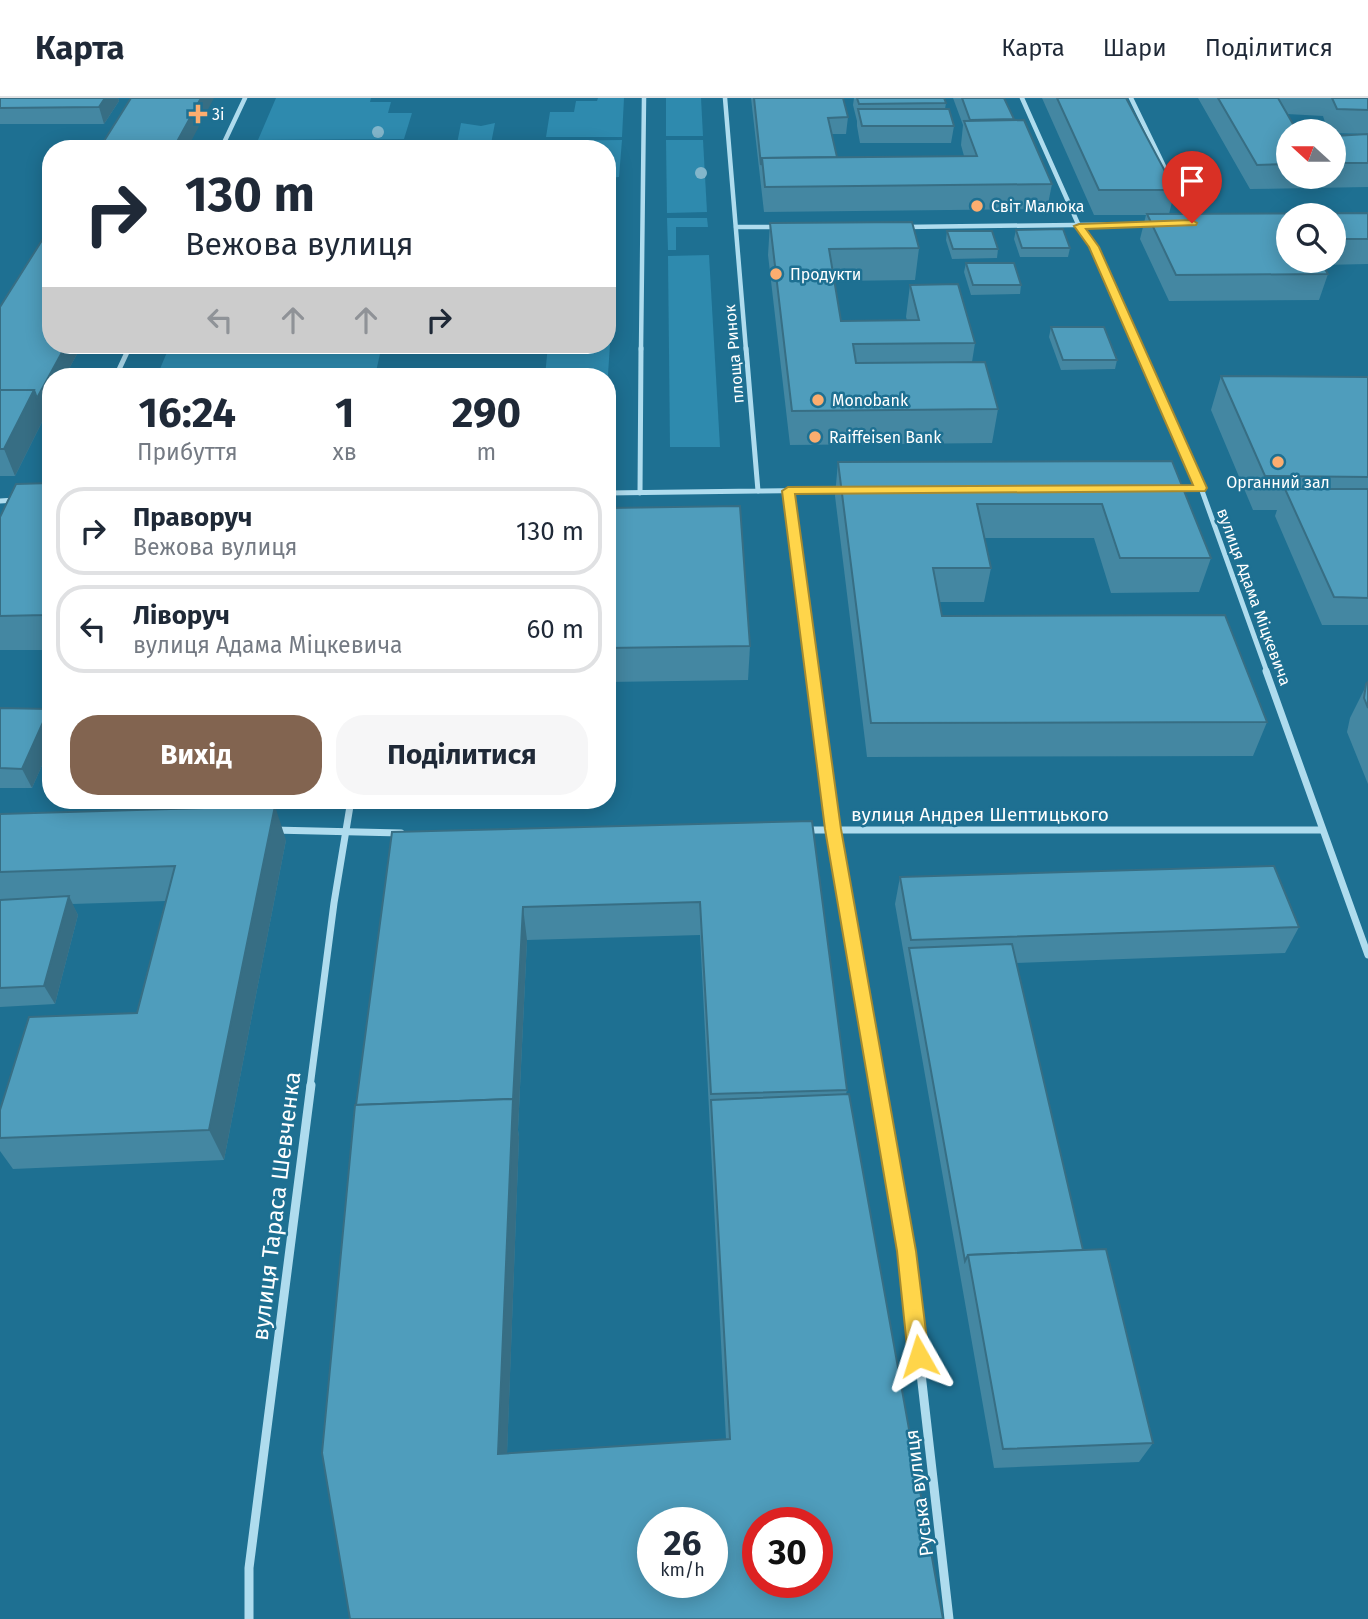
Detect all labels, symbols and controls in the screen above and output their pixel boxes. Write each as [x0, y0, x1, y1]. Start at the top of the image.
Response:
text: Карта [35, 28, 125, 68]
text: Карта [1001, 34, 1065, 62]
text: Шари [1103, 34, 1167, 62]
text: Поділитися [1205, 34, 1333, 62]
place label: 3і [212, 105, 225, 124]
marker: 3і [190, 106, 206, 122]
north arrow [1276, 119, 1346, 189]
map controls [1276, 119, 1346, 273]
pin [1162, 151, 1222, 223]
icon: arrive [1173, 162, 1211, 200]
text: 130 m [185, 165, 315, 224]
icon: right [70, 168, 161, 259]
place label: Світ Малюка [991, 197, 1084, 216]
marker: Світ Малюка [969, 198, 985, 214]
button: search [1276, 203, 1346, 273]
text: Вежова вулиця [185, 225, 414, 263]
place label: Продукти [790, 265, 861, 284]
marker: Продукти [768, 266, 784, 282]
icon: left [201, 301, 239, 339]
icon: ahead [274, 301, 312, 339]
icon: ahead [347, 301, 385, 339]
icon: right [420, 301, 458, 339]
street label: площа Ринок [720, 303, 748, 404]
text: 16:24 [139, 388, 236, 438]
text: 1 [335, 388, 354, 438]
text: 290 [452, 388, 521, 438]
place label: Monobank [832, 391, 909, 410]
marker: Monobank [810, 392, 826, 408]
place label: Raiffeisen Bank [829, 428, 942, 447]
marker: Raiffeisen Bank [807, 429, 823, 445]
text: Прибуття [137, 438, 238, 466]
text: хв [333, 438, 357, 466]
text: m [477, 438, 496, 466]
marker: Органний зал [1270, 454, 1286, 470]
place label: Органний зал [1226, 473, 1330, 492]
text: Праворуч [133, 502, 252, 533]
street label: вулиця Адама Міцкевича [1213, 506, 1295, 688]
icon: right [74, 512, 112, 550]
text: 130 m [516, 516, 584, 547]
text: Вежова вулиця [133, 533, 297, 561]
text: Ліворуч [133, 600, 230, 631]
icon: left [74, 610, 112, 648]
text: 60 m [526, 614, 584, 645]
text: вулиця Адама Міцкевича [133, 631, 403, 659]
button: Вихід [70, 715, 322, 795]
button: Поділитися [336, 715, 588, 795]
street label: вулиця Андрея Шептицького [851, 803, 1109, 826]
street label: вулиця Тараса Шевченка [246, 1070, 306, 1342]
position arrow [882, 1319, 956, 1393]
street label: Руська вулиця [900, 1428, 938, 1558]
speed limit sign: 30 [742, 1507, 833, 1598]
text: 26 [664, 1522, 701, 1564]
text: km/h [660, 1559, 705, 1581]

